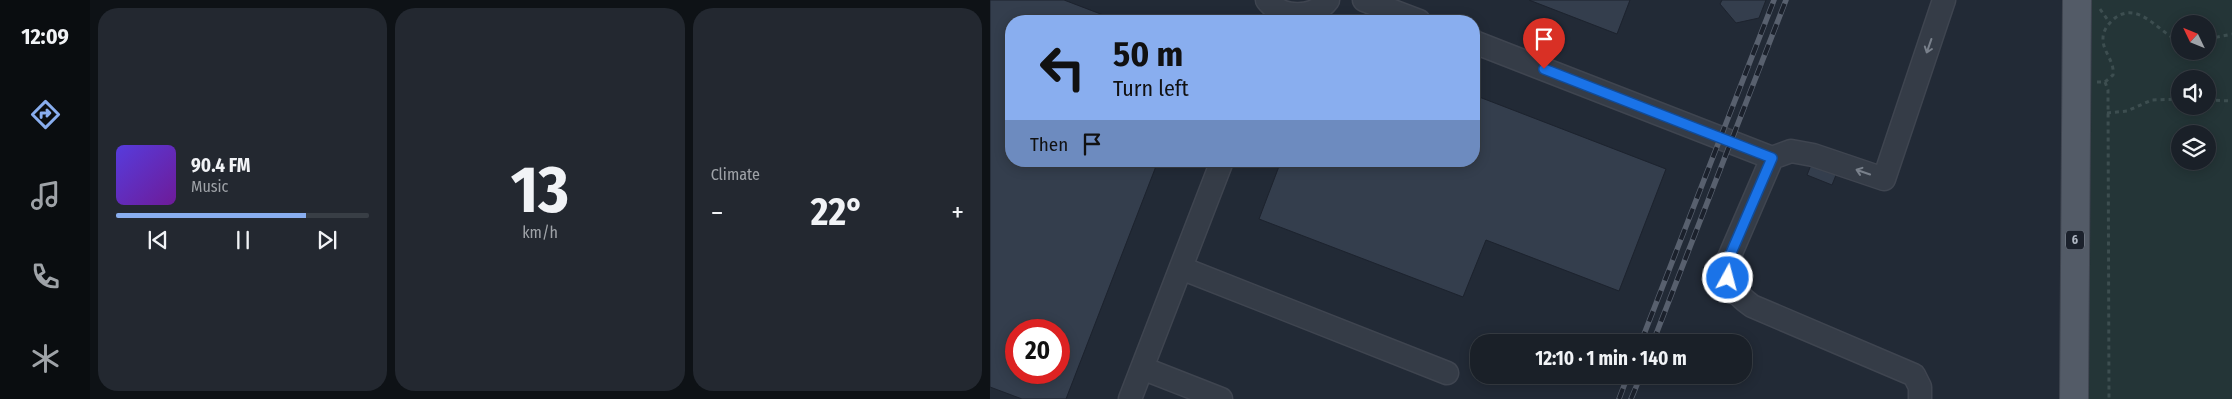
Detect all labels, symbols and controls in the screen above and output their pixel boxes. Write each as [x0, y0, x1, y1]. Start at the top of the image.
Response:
north arrow [2171, 15, 2216, 60]
map controls [2171, 15, 2216, 170]
pin [1523, 18, 1565, 69]
text: 12:09 [21, 23, 69, 50]
icon: arrive [1530, 25, 1558, 53]
text: 50 m [1113, 33, 1183, 75]
icon: left [1030, 35, 1095, 100]
one-way arrow [1923, 38, 1933, 54]
button: sound [2171, 70, 2216, 115]
text: Turn left [1113, 75, 1189, 102]
icon: directions [28, 97, 63, 132]
button: layers [2171, 125, 2216, 170]
icon: arrive [1078, 130, 1106, 158]
text: Then [1030, 133, 1068, 156]
text: 13 [511, 151, 569, 229]
text: 90.4 FM [191, 154, 250, 177]
text: Climate [711, 165, 760, 184]
one-way arrow [1855, 166, 1871, 176]
text: Music [191, 177, 228, 196]
icon: music [28, 178, 63, 213]
text: 22° [811, 189, 864, 235]
text: − [711, 196, 723, 229]
text: + [951, 196, 964, 229]
text: km/h [522, 223, 558, 242]
icon: previous [144, 226, 172, 254]
icon: pause [229, 226, 257, 254]
icon: next [313, 226, 341, 254]
road number: 6 [2066, 230, 2084, 250]
position arrow [1701, 251, 1753, 303]
icon: phone [28, 259, 63, 294]
speed limit sign: 20 [1005, 319, 1070, 384]
icon: climate [28, 341, 63, 376]
text: 12:10 · 1 min · 140 m [1535, 347, 1687, 370]

